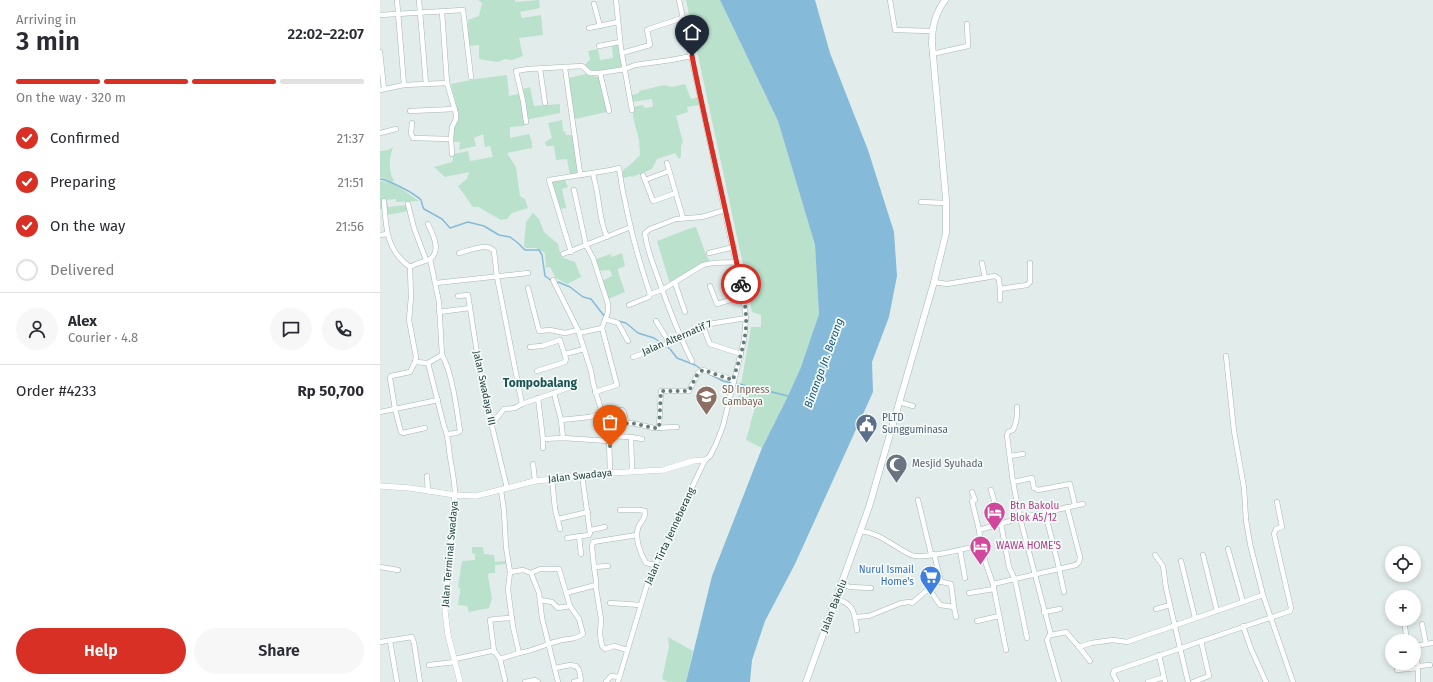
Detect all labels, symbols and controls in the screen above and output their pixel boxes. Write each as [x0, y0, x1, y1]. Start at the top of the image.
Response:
text: Arriving in [16, 12, 76, 27]
pin [675, 15, 709, 56]
icon: home [681, 21, 703, 43]
text: 22:02–22:07 [288, 25, 364, 43]
text: 3 min [16, 26, 80, 57]
text: On the way · 320 m [16, 90, 126, 105]
icon: check [16, 127, 38, 149]
text: Confirmed [50, 129, 120, 147]
text: 21:37 [337, 131, 364, 146]
icon: check [16, 171, 38, 193]
text: Preparing [50, 173, 115, 191]
text: 21:51 [338, 175, 364, 190]
icon: check [16, 215, 38, 237]
text: On the way [50, 217, 125, 235]
text: 21:56 [336, 219, 364, 234]
text: Delivered [50, 261, 114, 279]
courier [721, 264, 761, 304]
icon: bike [730, 273, 752, 295]
button: person [16, 308, 58, 350]
button: chat [270, 308, 312, 350]
button: phone [322, 308, 364, 350]
text: Alex [68, 312, 97, 330]
water label: Binanga Jn. Berang [802, 316, 846, 410]
street label: Jalan Alternatif 7 [640, 318, 714, 358]
text: Courier · 4.8 [68, 330, 138, 345]
street label: Jalan Swadaya III [470, 350, 498, 426]
district label: Tompobalang [503, 376, 578, 390]
text: Order #4233 [16, 382, 96, 400]
text: Rp 50,700 [297, 382, 364, 400]
school or university icon: SD Inpress Cambaya [693, 383, 719, 416]
place label: SD Inpress Cambaya [722, 384, 770, 408]
pin [593, 405, 627, 446]
icon: bag [599, 411, 621, 433]
public building icon: PLTD Sungguminasa [853, 411, 879, 444]
place label: PLTD Sungguminasa [882, 412, 948, 436]
mosque icon: Mesjid Syuhada [883, 451, 909, 484]
place label: Mesjid Syuhada [912, 458, 983, 470]
street label: Jalan Swadaya [547, 467, 613, 485]
street label: Jalan Tirta Jenneberang [642, 485, 698, 586]
hotel icon: Btn Bakolu Blok A5/12 [982, 499, 1008, 532]
street label: Jalan Terminal Swadaya [439, 500, 461, 608]
place label: Btn Bakolu Blok A5/12 [1010, 500, 1059, 524]
hotel icon: WAWA HOME'S [967, 533, 993, 566]
place label: WAWA HOME'S [996, 540, 1062, 552]
map controls [1385, 546, 1421, 670]
button: locate [1385, 546, 1421, 582]
supermarket icon: Nurul Ismail Home's [917, 563, 943, 596]
place label: Nurul Ismail Home's [859, 564, 914, 588]
street label: Jalan Bakolu [818, 578, 850, 634]
button: + [1385, 590, 1421, 626]
button: Help [16, 628, 186, 674]
button: Share [194, 628, 364, 674]
button: − [1385, 634, 1421, 670]

